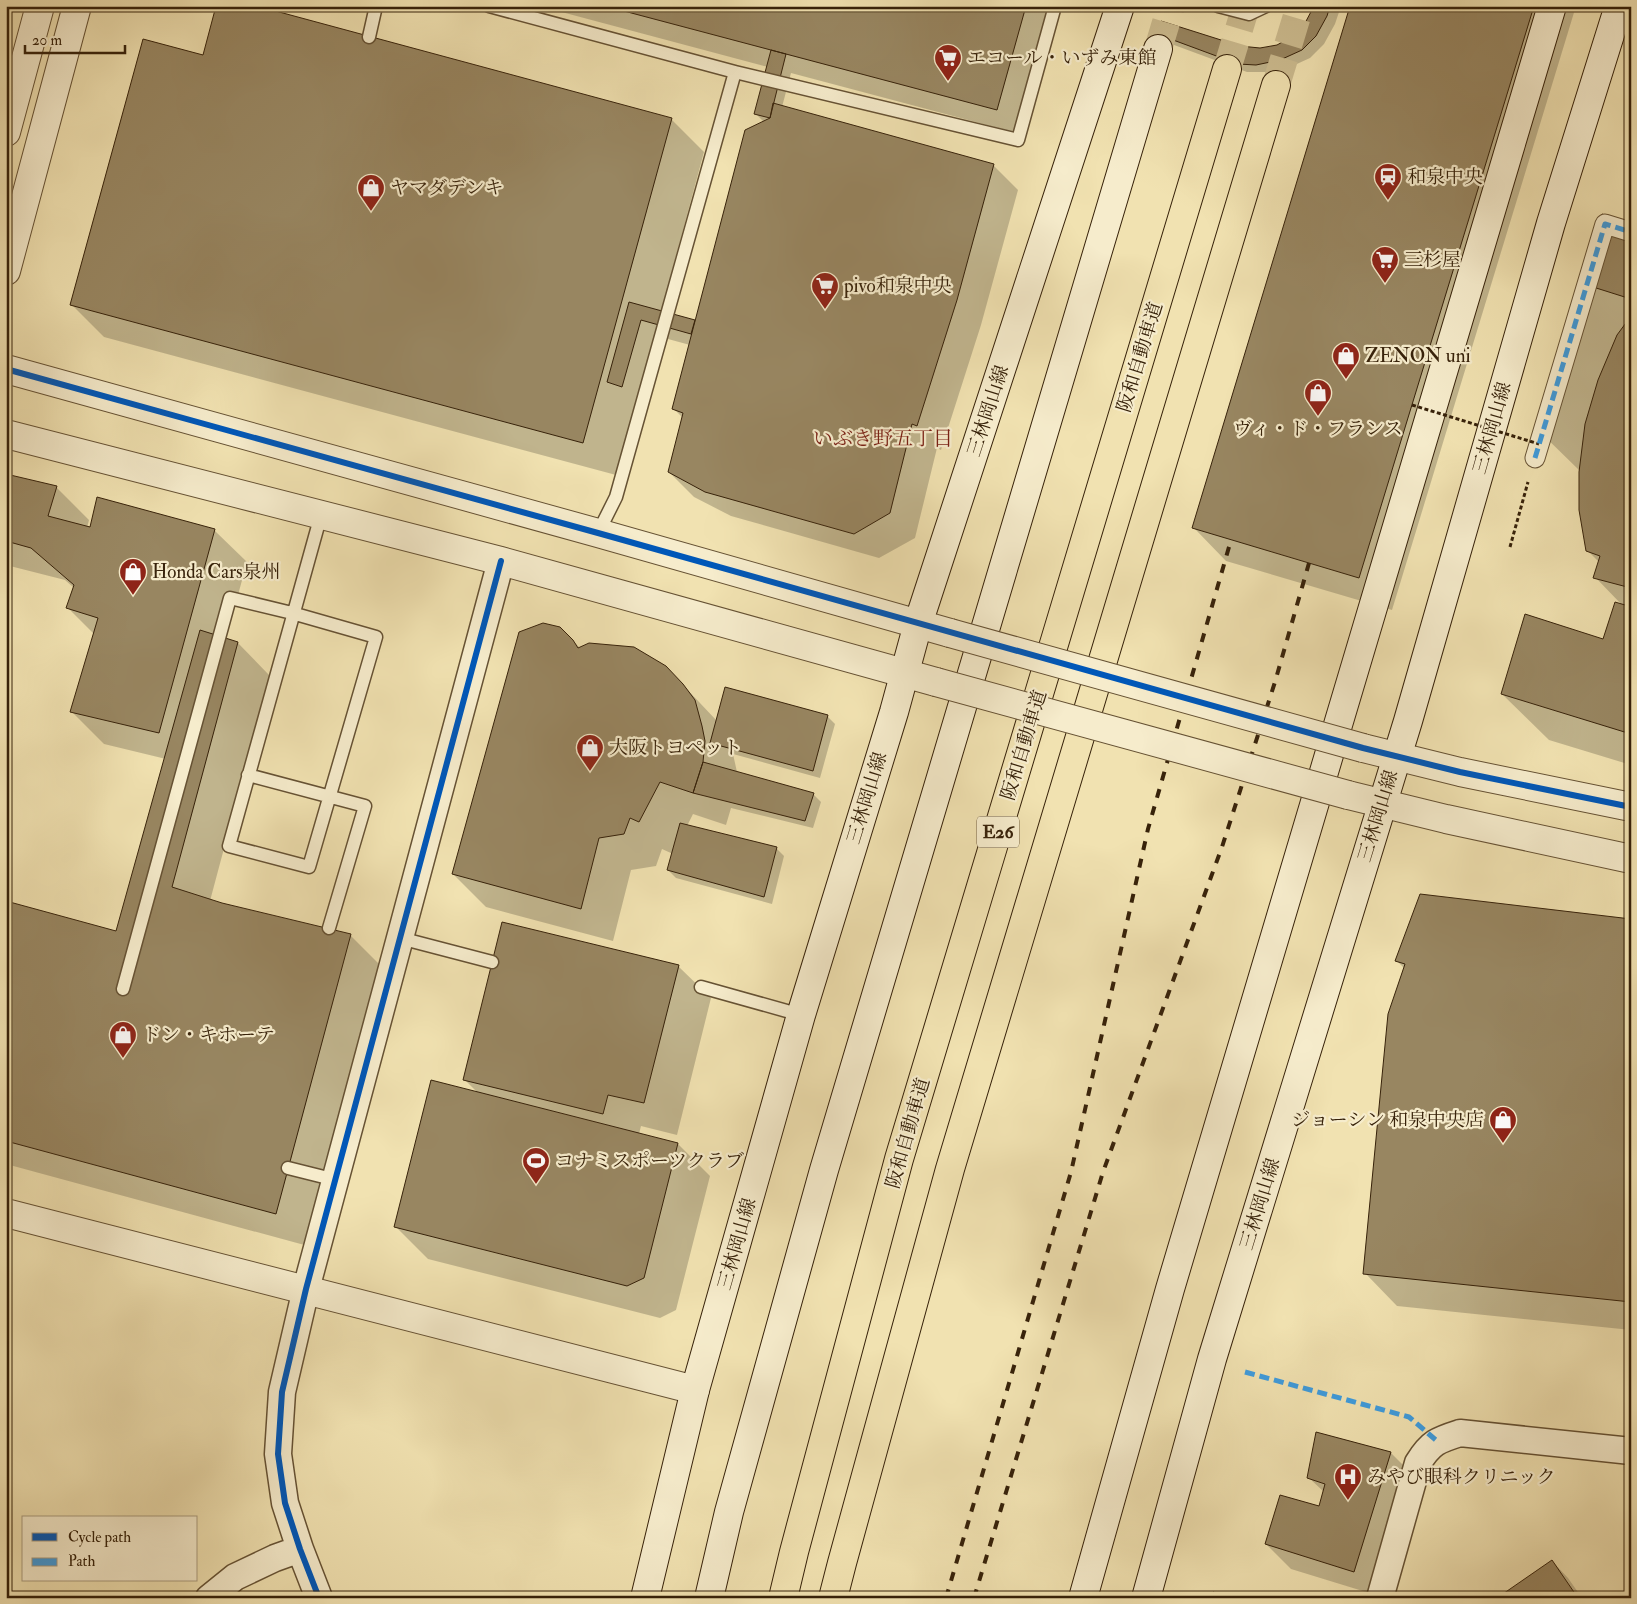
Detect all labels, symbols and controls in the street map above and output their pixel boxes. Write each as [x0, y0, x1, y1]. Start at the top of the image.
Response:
scale bar [25, 22, 125, 54]
text: 20 m [32, 31, 62, 50]
supermarket icon: エコール・いずみ東館 [933, 43, 963, 82]
place label: エコール・いずみ東館 [967, 46, 1157, 70]
station icon: 和泉中央 [1373, 162, 1403, 201]
place label: 和泉中央 [1407, 165, 1483, 189]
shop icon: ヤマダデンキ [356, 173, 386, 212]
place label: ヤマダデンキ [390, 176, 504, 200]
supermarket icon: 三杉屋 [1370, 245, 1400, 284]
place label: 三杉屋 [1404, 248, 1461, 272]
supermarket icon: pivo和泉中央 [810, 271, 840, 310]
place label: pivo和泉中央 [843, 274, 952, 299]
street label: 阪和自動車道 [1112, 299, 1168, 415]
shop icon: ZENON uni [1331, 341, 1361, 380]
place label: ZENON uni [1365, 344, 1471, 368]
street label: 三林岡山線 [962, 362, 1014, 460]
shop icon: ヴィ・ド・フランス [1303, 378, 1333, 417]
street label: 三林岡山線 [1467, 379, 1517, 477]
place label: ヴィ・ド・フランス [1233, 417, 1403, 441]
district label: いぶき野五丁目 [813, 426, 953, 451]
shop icon: Honda Cars泉州 [118, 557, 148, 596]
place label: Honda Cars泉州 [152, 560, 281, 584]
street label: 阪和自動車道 [996, 687, 1052, 803]
shop icon: 大阪トヨペット [575, 733, 605, 772]
place label: 大阪トヨペット [609, 736, 742, 760]
street label: 三林岡山線 [842, 749, 892, 847]
street label: 三林岡山線 [1353, 767, 1403, 865]
road number: E26 [977, 816, 1019, 848]
shop icon: ドン・キホーテ [108, 1020, 138, 1059]
place label: ドン・キホーテ [142, 1023, 275, 1047]
street label: 阪和自動車道 [881, 1075, 935, 1191]
shop icon: ジョーシン 和泉中央店 [1488, 1105, 1518, 1144]
place label: ジョーシン 和泉中央店 [1291, 1108, 1484, 1132]
sports icon: コナミスポーツクラブ [521, 1146, 551, 1185]
place label: コナミスポーツクラブ [555, 1149, 744, 1173]
street label: 三林岡山線 [1235, 1155, 1285, 1253]
street label: 三林岡山線 [712, 1195, 762, 1293]
hospital icon: みやび眼科クリニック [1333, 1462, 1363, 1501]
place label: みやび眼科クリニック [1367, 1465, 1556, 1489]
legend [22, 1516, 198, 1582]
text: Cycle path [68, 1528, 131, 1548]
text: Path [68, 1552, 95, 1571]

